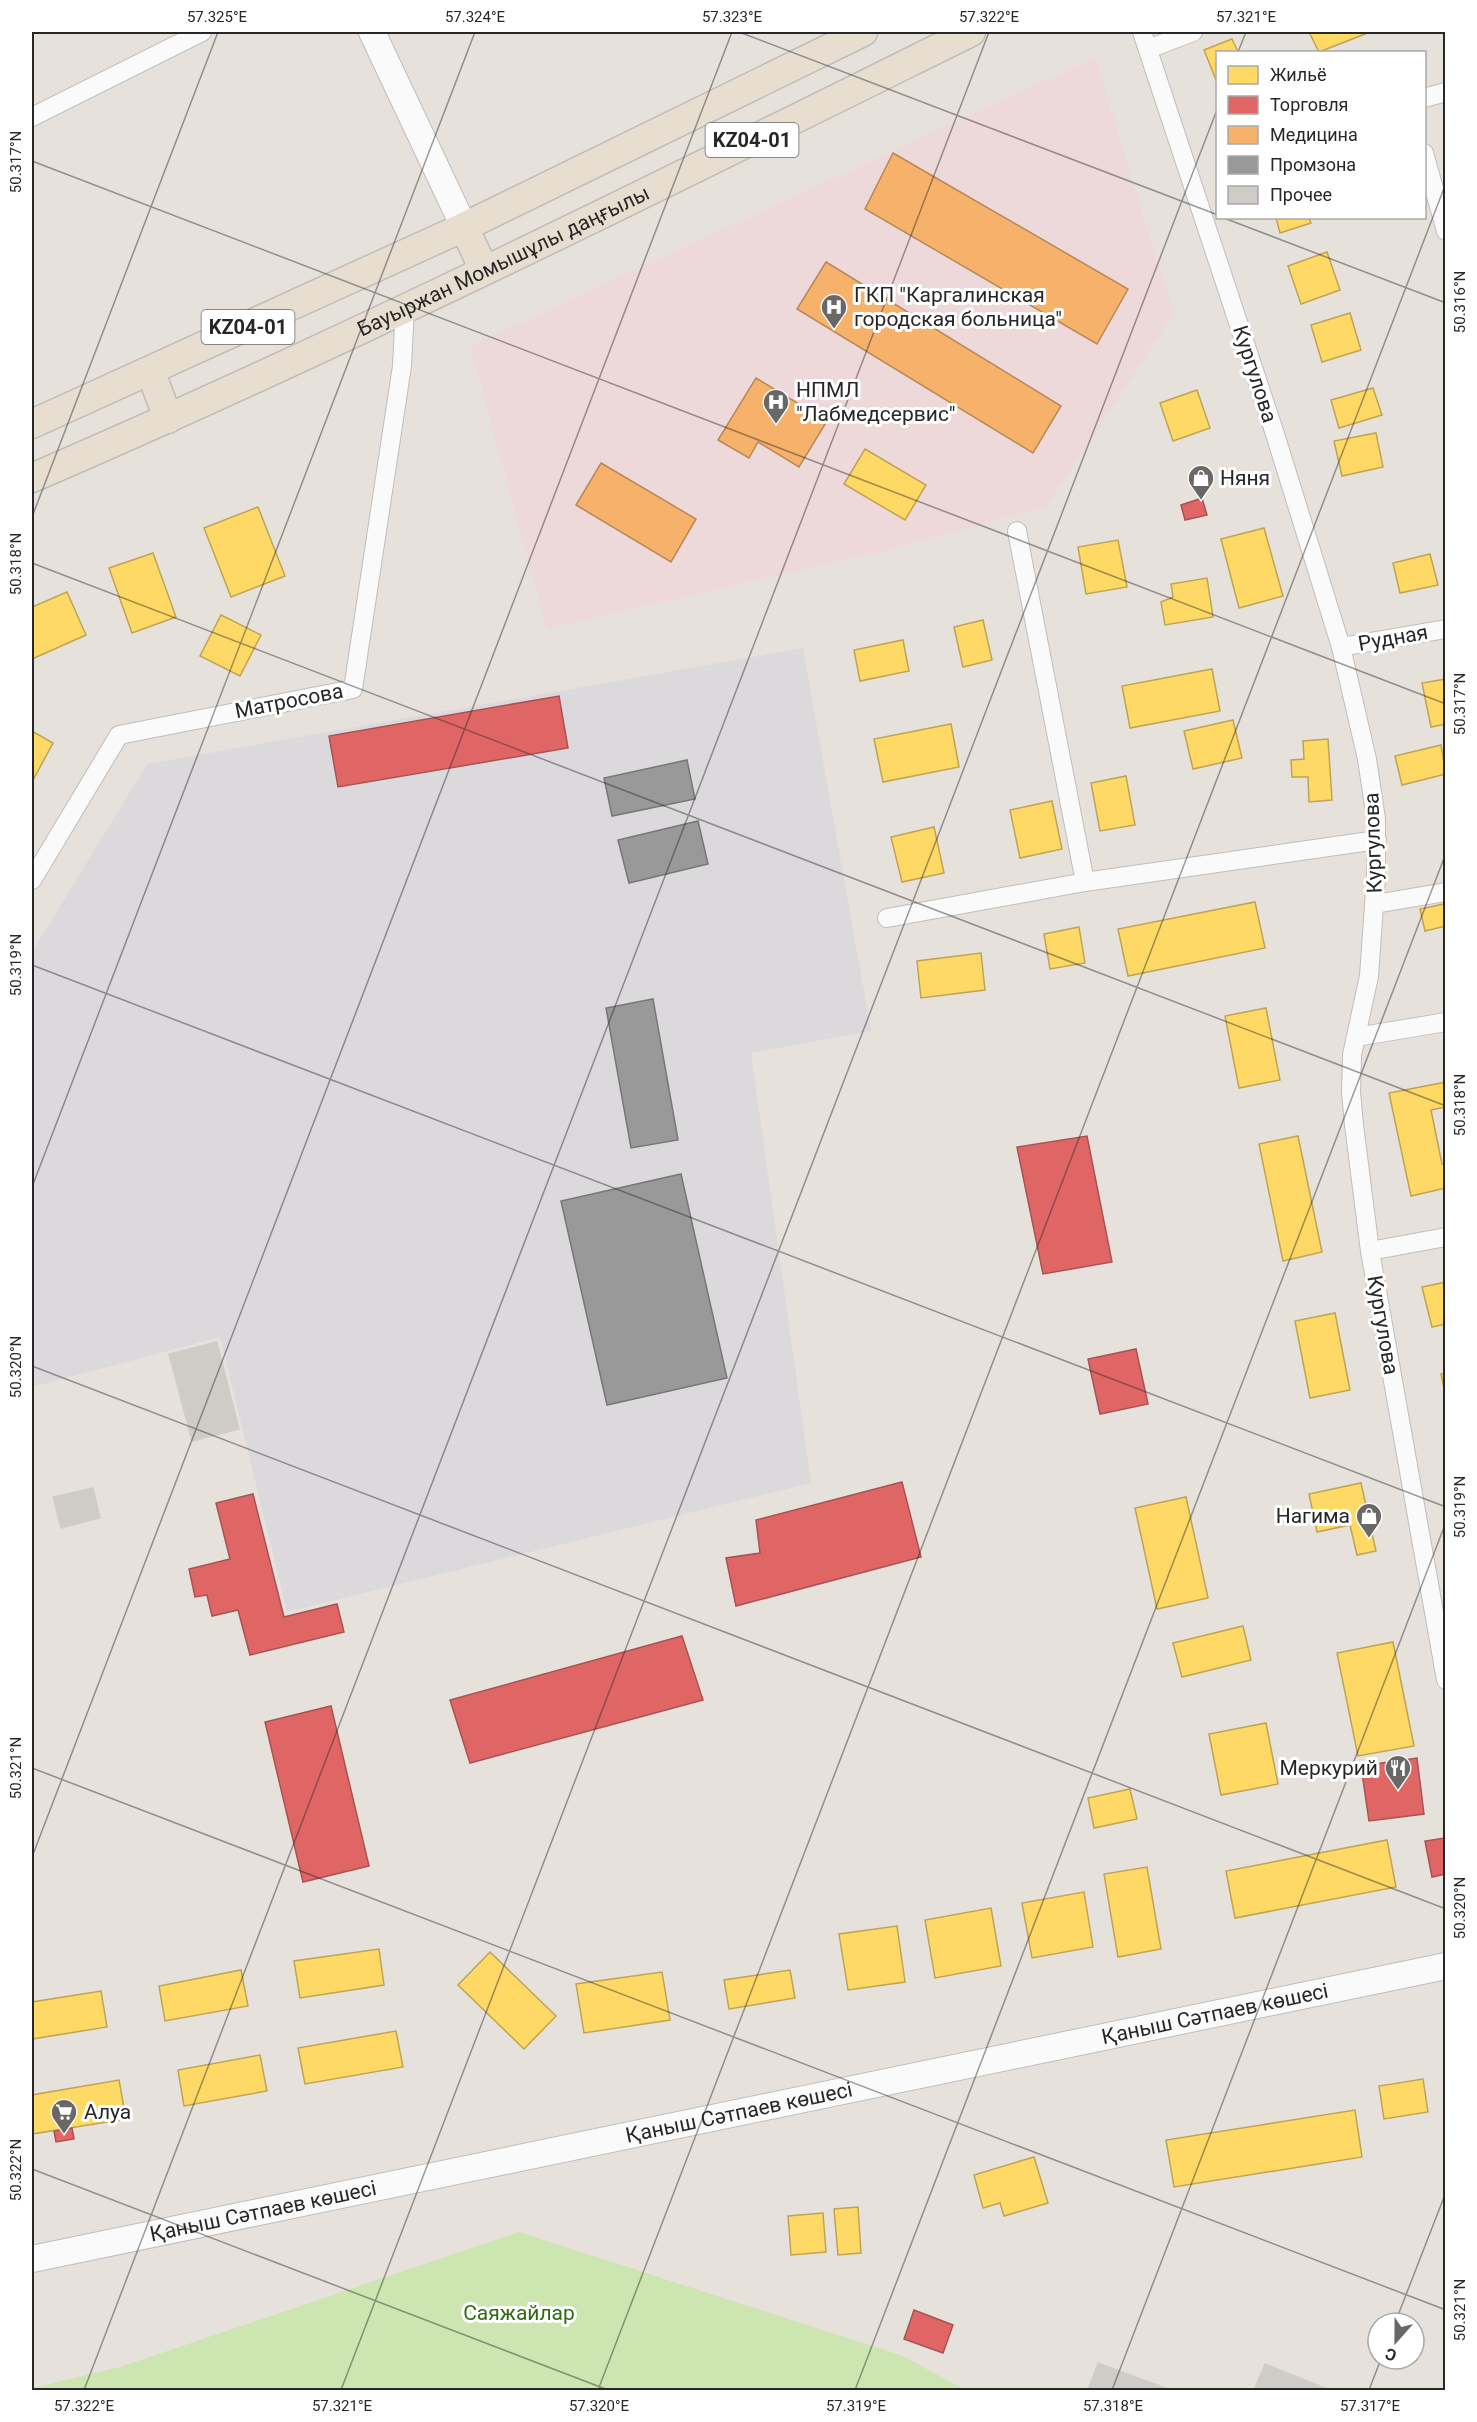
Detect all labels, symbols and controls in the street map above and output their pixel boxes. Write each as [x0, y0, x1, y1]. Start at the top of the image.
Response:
text: 57.325°E [187, 8, 248, 26]
text: 57.324°E [445, 8, 506, 26]
text: 57.323°E [702, 8, 763, 26]
text: 57.322°E [959, 8, 1020, 26]
text: 57.321°E [1216, 8, 1277, 26]
legend [1216, 51, 1426, 219]
text: Жильё [1270, 64, 1326, 85]
text: Торговля [1270, 94, 1348, 115]
road number: KZ04-01 [706, 123, 798, 157]
text: Медицина [1270, 124, 1358, 145]
text: 50.317°N [7, 131, 25, 193]
text: Промзона [1270, 154, 1356, 175]
street label: Бауыржан Момышұлы даңғылы [354, 181, 653, 341]
text: Прочее [1270, 184, 1332, 205]
text: 50.316°N [1451, 271, 1469, 333]
place label: ГКП "Каргалинская городская больница" [854, 283, 1062, 331]
hospital icon: ГКП "Каргалинская городская больница" [819, 292, 849, 330]
road number: KZ04-01 [202, 310, 294, 344]
street label: Кургулова [1228, 322, 1282, 426]
place label: НПМЛ "Лабмедсервис" [796, 378, 956, 426]
hospital icon: НПМЛ "Лабмедсервис" [761, 387, 791, 425]
shop icon: Няня [1186, 463, 1216, 501]
place label: Няня [1220, 466, 1270, 490]
text: 50.318°N [7, 533, 25, 595]
street label: Рудная [1356, 620, 1430, 656]
text: 50.317°N [1451, 673, 1469, 735]
street label: Матросова [233, 679, 345, 723]
street label: Кургулова [1359, 792, 1387, 894]
text: 50.319°N [7, 934, 25, 996]
text: 50.318°N [1451, 1074, 1469, 1136]
street label: Кургулова [1362, 1273, 1404, 1377]
text: 50.320°N [7, 1336, 25, 1398]
text: 50.319°N [1451, 1476, 1469, 1538]
shop icon: Нагима [1354, 1501, 1384, 1539]
place label: Нагима [1276, 1504, 1350, 1528]
text: 50.321°N [7, 1737, 25, 1799]
restaurant icon: Меркурий [1383, 1753, 1413, 1791]
place label: Меркурий [1279, 1756, 1378, 1780]
text: 50.320°N [1451, 1877, 1469, 1939]
street label: Қаныш Сәтпаев көшесі [1099, 1979, 1330, 2049]
street label: Қаныш Сәтпаев көшесі [624, 2077, 854, 2148]
supermarket icon: Алуа [49, 2097, 79, 2135]
place label: Алуа [84, 2100, 131, 2124]
text: 50.322°N [7, 2139, 25, 2201]
street label: Қаныш Сәтпаев көшесі [148, 2176, 379, 2246]
text: 50.321°N [1451, 2279, 1469, 2341]
park label: Саяжайлар [463, 2301, 575, 2325]
north arrow [1366, 2311, 1426, 2371]
text: С [1383, 2344, 1399, 2365]
text: 57.322°E [54, 2397, 115, 2415]
text: 57.321°E [312, 2397, 373, 2415]
text: 57.320°E [569, 2397, 630, 2415]
text: 57.319°E [826, 2397, 887, 2415]
text: 57.318°E [1083, 2397, 1144, 2415]
text: 57.317°E [1340, 2397, 1401, 2415]

